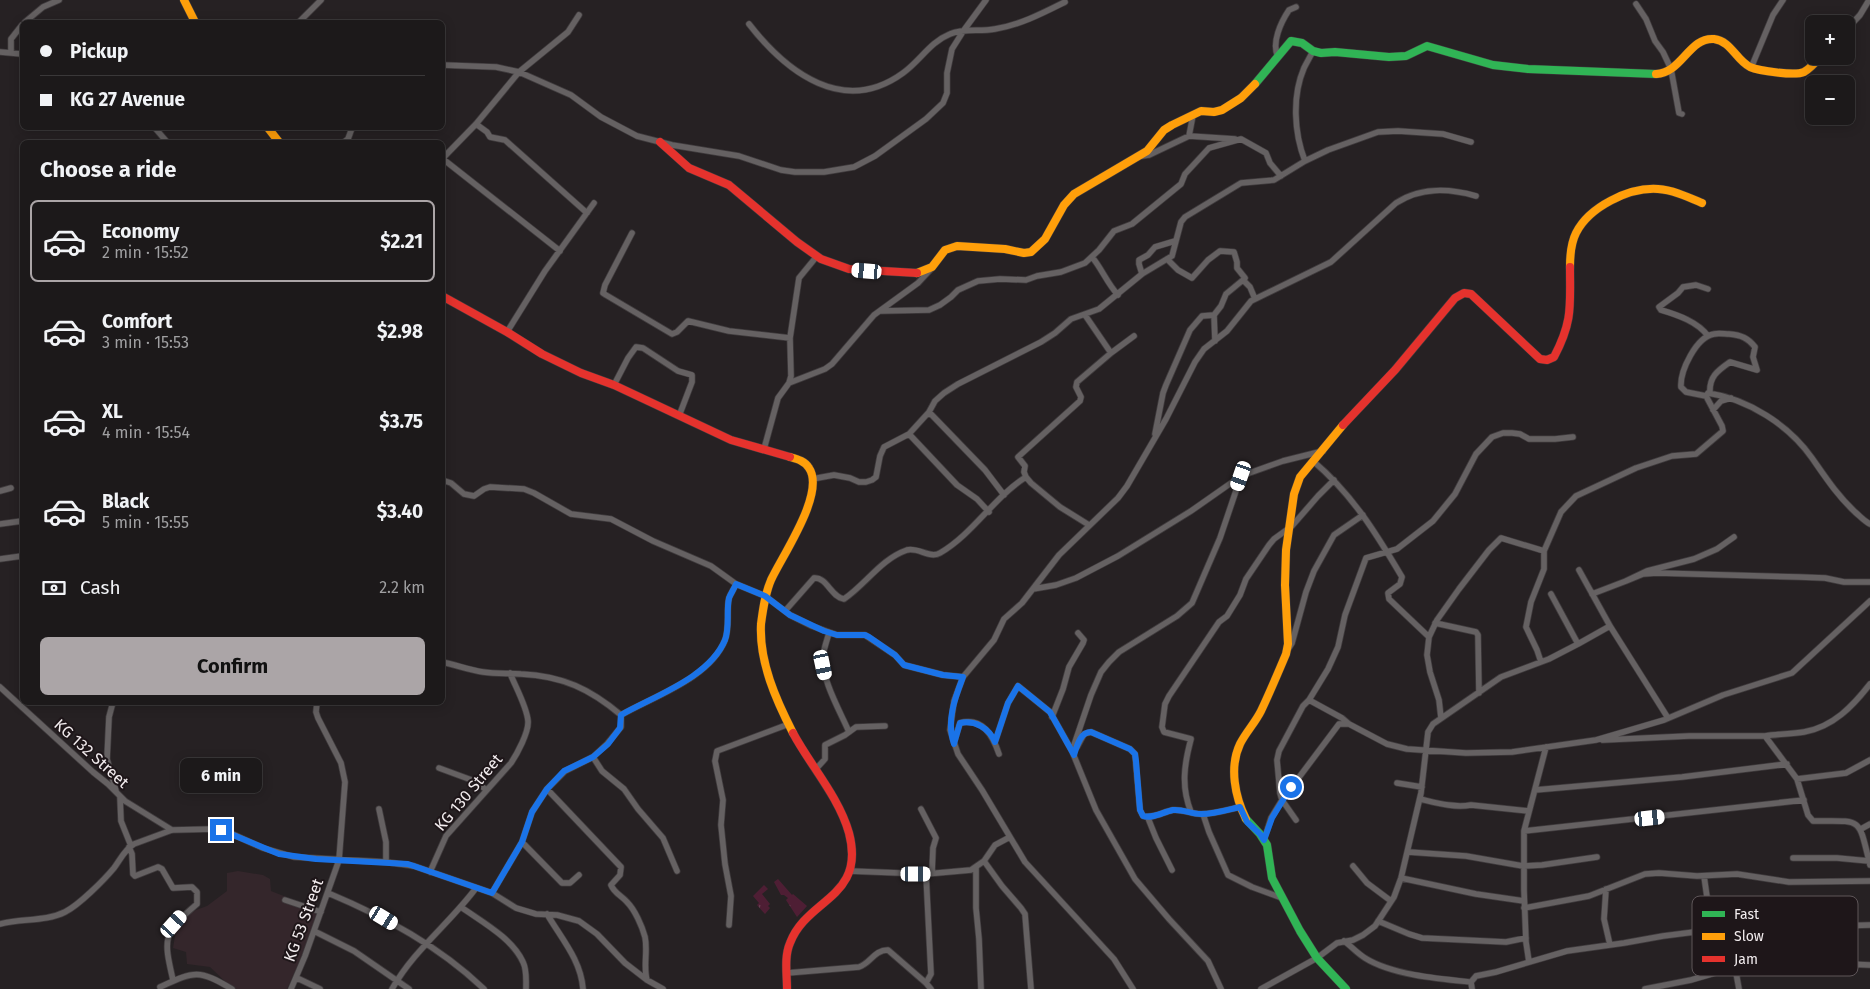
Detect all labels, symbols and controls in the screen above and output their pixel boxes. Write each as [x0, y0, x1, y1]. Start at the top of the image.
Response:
map controls [1805, 15, 1855, 125]
button: + [1805, 15, 1855, 65]
text: Pickup [70, 40, 128, 63]
button: − [1805, 75, 1855, 125]
text: KG 27 Avenue [70, 88, 185, 111]
text: Choose a ride [40, 156, 176, 183]
icon: car [42, 219, 87, 264]
text: Economy [102, 220, 179, 243]
text: $2.21 [380, 230, 423, 253]
text: 2 min · 15:52 [102, 243, 189, 262]
car [851, 262, 882, 280]
icon: car [42, 309, 87, 354]
text: Comfort [102, 310, 172, 333]
text: $2.98 [377, 320, 423, 343]
text: 3 min · 15:53 [102, 333, 189, 352]
icon: car [42, 399, 87, 444]
text: XL [102, 400, 123, 423]
text: $3.75 [379, 410, 423, 433]
text: 4 min · 15:54 [102, 423, 190, 442]
car [1229, 459, 1252, 493]
icon: car [42, 489, 87, 534]
text: Black [102, 490, 149, 513]
text: $3.40 [377, 500, 423, 523]
text: 5 min · 15:55 [102, 513, 189, 532]
icon: cash [40, 574, 68, 602]
text: Cash [80, 576, 121, 599]
text: 2.2 km [379, 578, 425, 597]
button: Confirm [40, 637, 425, 695]
car [812, 649, 833, 681]
street label: KG 132 Street [50, 715, 133, 792]
street label: KG 130 Street [431, 750, 506, 835]
callout: 6 min [180, 758, 262, 792]
text: 6 min [201, 766, 241, 785]
route start [1280, 776, 1302, 798]
car [1634, 809, 1665, 827]
route end [210, 819, 232, 841]
car [901, 867, 931, 882]
street label: KG 53 Street [280, 876, 327, 964]
legend [1692, 896, 1858, 976]
car [367, 904, 400, 932]
text: Fast [1734, 906, 1760, 923]
car [158, 908, 189, 940]
text: Slow [1734, 928, 1764, 945]
text: Jam [1734, 951, 1758, 968]

